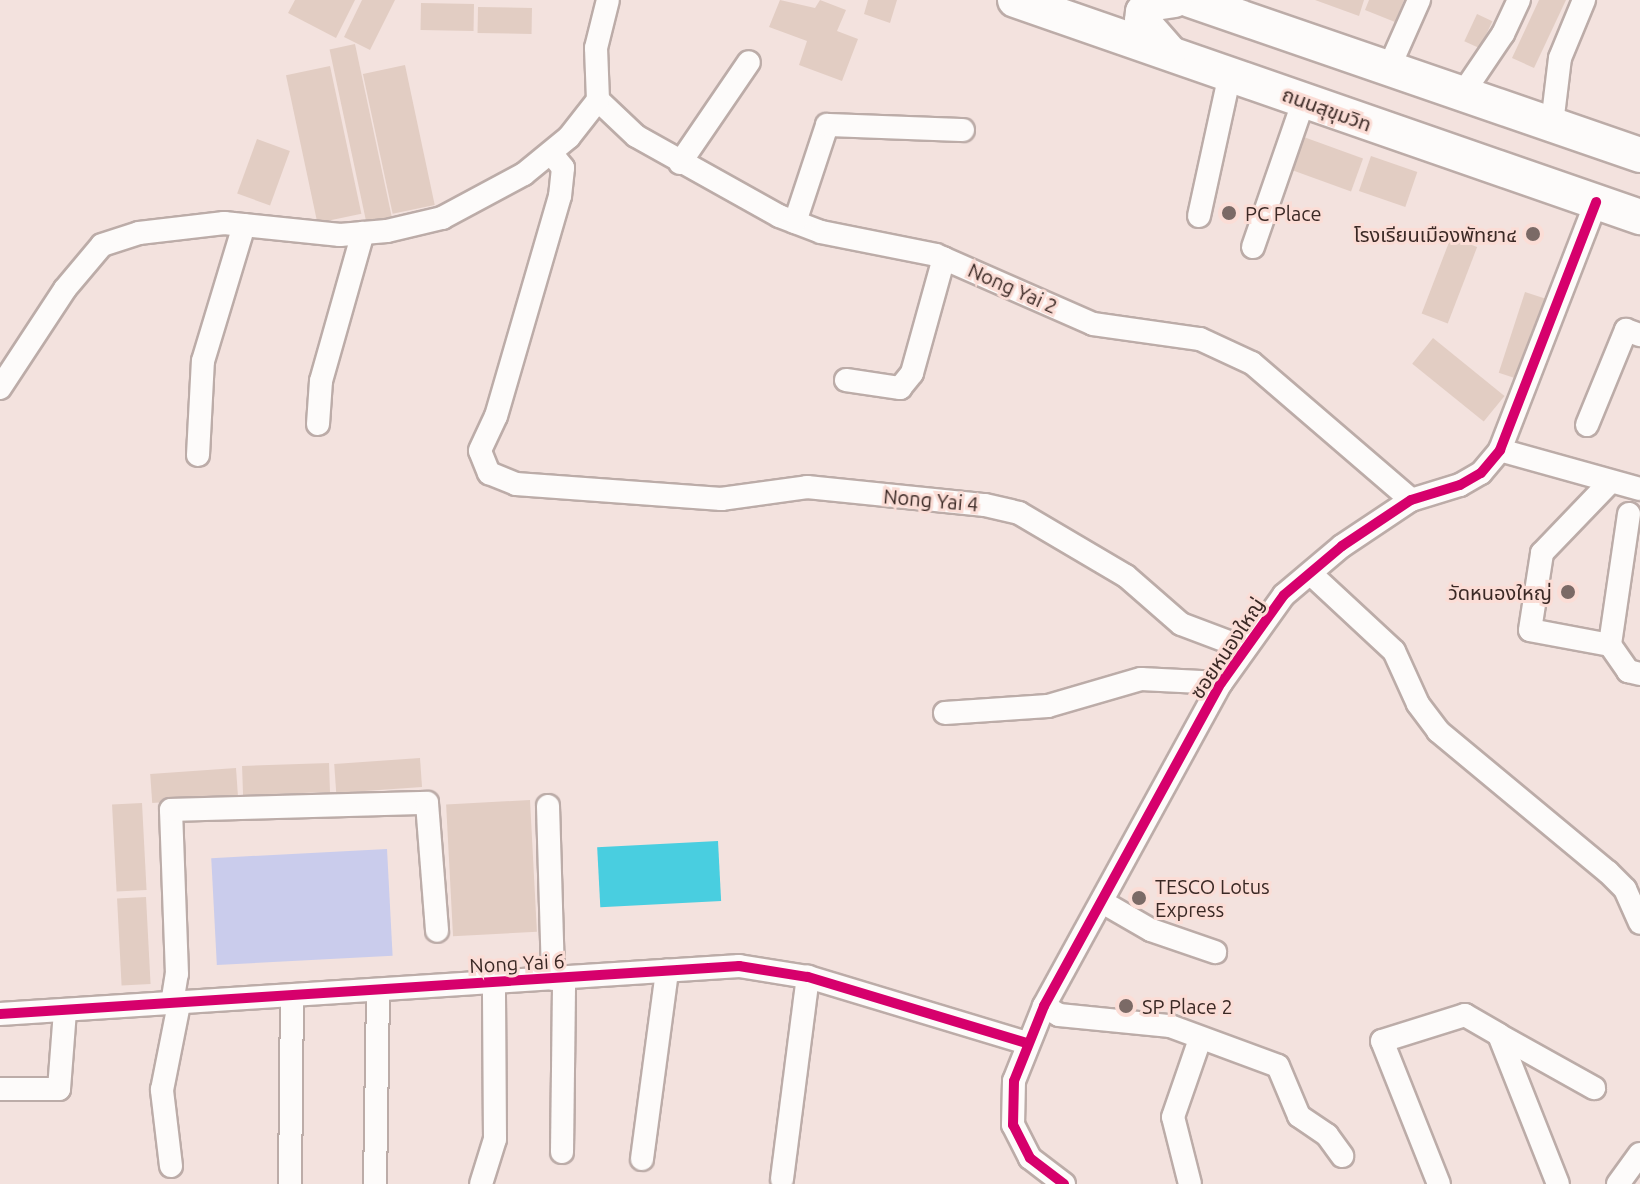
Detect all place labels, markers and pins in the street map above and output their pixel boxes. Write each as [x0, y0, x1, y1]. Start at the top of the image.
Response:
place label: PC Place [1245, 201, 1322, 225]
marker: PC Place [1220, 204, 1238, 222]
place label: โรงเรียนเมืองพัทยา๔ [1354, 222, 1517, 246]
marker: โรงเรียนเมืองพัทยา๔ [1524, 225, 1542, 243]
place label: วัดหนองใหญ่ [1448, 580, 1552, 604]
marker: วัดหนองใหญ่ [1559, 583, 1577, 601]
place label: TESCO Lotus Express [1155, 874, 1270, 921]
marker: TESCO Lotus Express [1130, 889, 1148, 907]
place label: SP Place 2 [1142, 994, 1233, 1018]
marker: SP Place 2 [1117, 997, 1135, 1015]

